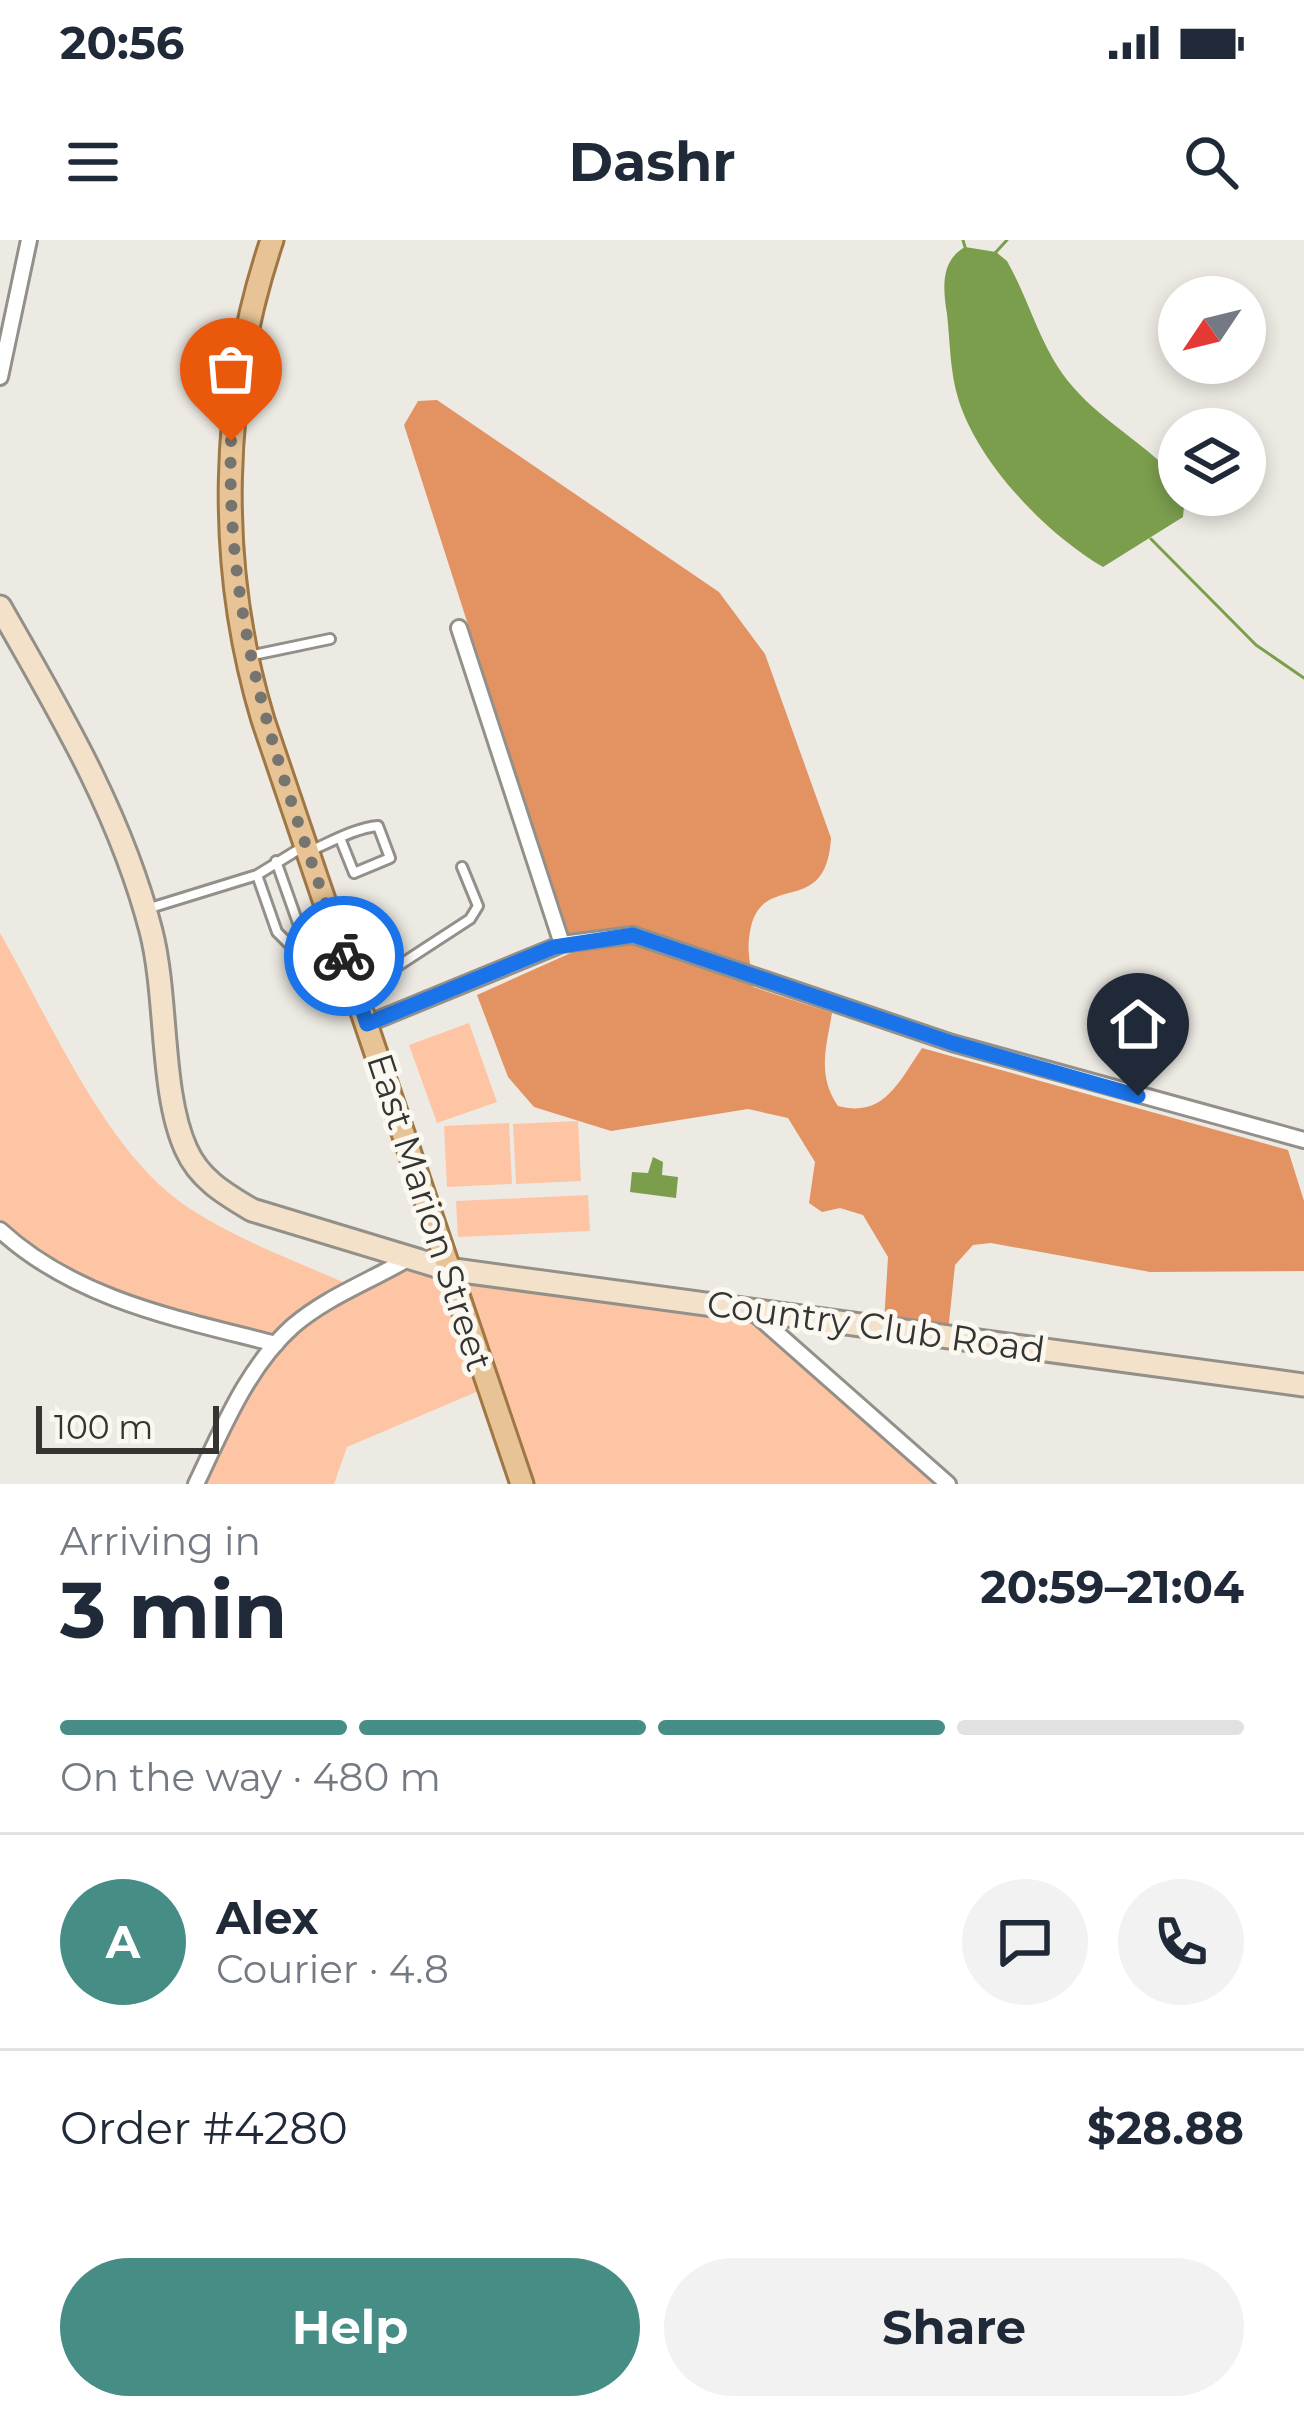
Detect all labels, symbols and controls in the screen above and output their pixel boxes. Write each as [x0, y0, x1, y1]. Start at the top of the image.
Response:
text: 20:56 [60, 15, 184, 70]
icon: menu [60, 129, 126, 195]
text: Dashr [568, 129, 736, 195]
icon: search [1178, 129, 1244, 195]
north arrow [1158, 276, 1266, 384]
map controls [1158, 276, 1266, 516]
pin [180, 318, 282, 441]
icon: bag [198, 336, 264, 402]
button: layers [1158, 408, 1266, 516]
courier [284, 896, 404, 1016]
icon: bike [311, 923, 377, 989]
pin [1087, 973, 1189, 1096]
icon: home [1105, 991, 1171, 1057]
street label: East Marion Street [358, 1048, 502, 1376]
street label: Country Club Road [704, 1280, 1048, 1372]
scale bar [36, 1400, 219, 1453]
text: 100 m [54, 1407, 153, 1447]
text: Arriving in [60, 1517, 261, 1565]
text: 20:59–21:04 [980, 1559, 1244, 1614]
text: 3 min [60, 1562, 287, 1658]
text: On the way · 480 m [60, 1753, 441, 1801]
button: chat [962, 1879, 1088, 2005]
button: phone [1118, 1879, 1244, 2005]
text: Alex [216, 1890, 319, 1945]
text: A [106, 1914, 140, 1969]
text: Courier · 4.8 [216, 1945, 449, 1993]
text: Order #4280 [60, 2100, 348, 2155]
text: $28.88 [1087, 2100, 1244, 2155]
button: Help [60, 2258, 640, 2396]
button: Share [664, 2258, 1244, 2396]

